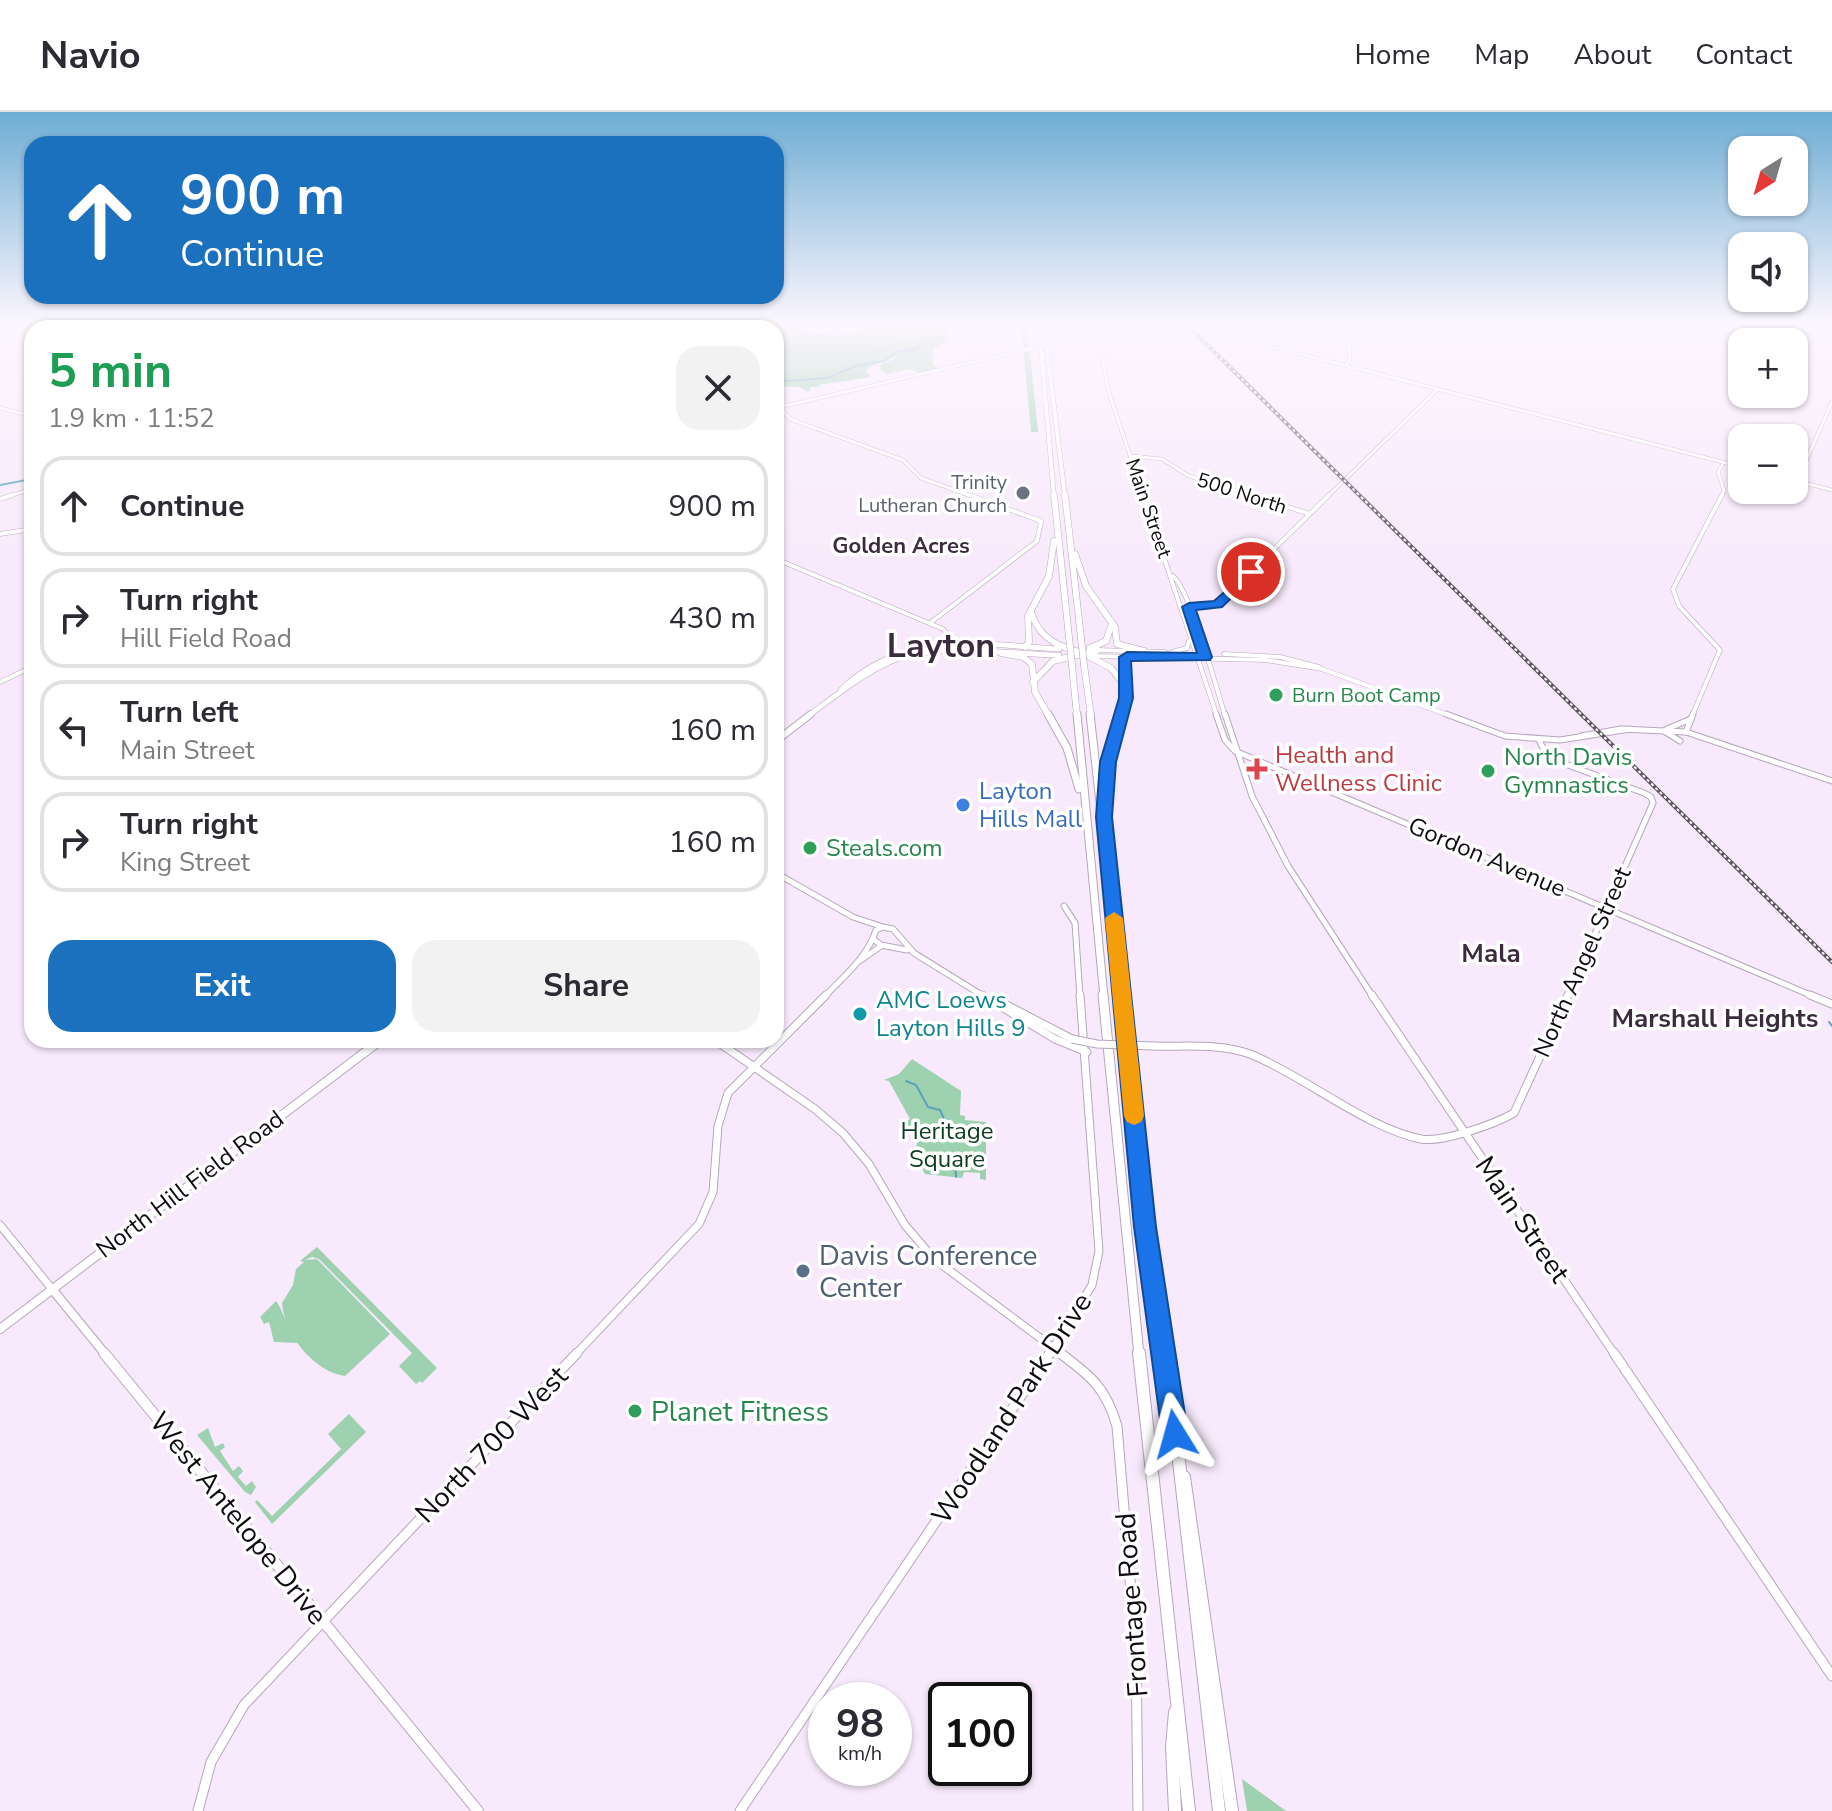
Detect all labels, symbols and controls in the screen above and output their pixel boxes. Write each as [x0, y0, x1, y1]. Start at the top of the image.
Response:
text: Navio [40, 30, 141, 81]
text: Home [1355, 36, 1430, 74]
text: Map [1474, 36, 1529, 74]
text: About [1573, 36, 1651, 74]
text: Contact [1695, 36, 1792, 74]
north arrow [1728, 136, 1808, 216]
map controls [1728, 136, 1808, 504]
text: 900 m [180, 157, 345, 234]
icon: ahead [48, 168, 152, 272]
text: Continue [180, 230, 324, 279]
button: sound [1728, 232, 1808, 312]
button: + [1728, 328, 1808, 408]
text: 5 min [48, 338, 172, 404]
button: close [676, 346, 760, 430]
text: 1.9 km · 11:52 [48, 401, 215, 436]
button: − [1728, 424, 1808, 504]
street label: Main Street [1119, 455, 1178, 562]
street label: 500 North [1193, 466, 1290, 521]
place label: Trinity Lutheran Church [858, 469, 1008, 519]
icon: ahead [52, 484, 96, 528]
marker: Trinity Lutheran Church [1014, 484, 1032, 502]
text: Continue [120, 486, 245, 527]
text: 900 m [669, 486, 756, 527]
district label: Golden Acres [832, 531, 970, 561]
pin [1217, 538, 1285, 606]
icon: arrive [1229, 550, 1273, 594]
text: Turn right [120, 580, 258, 621]
icon: right [52, 596, 96, 640]
text: 430 m [669, 598, 756, 639]
text: Hill Field Road [120, 621, 292, 656]
district label: Layton [887, 623, 995, 669]
place label: Burn Boot Camp [1292, 682, 1441, 709]
marker: Burn Boot Camp [1267, 686, 1285, 704]
text: Turn left [120, 692, 238, 733]
icon: left [52, 708, 96, 752]
text: 160 m [669, 710, 756, 751]
text: Main Street [120, 733, 254, 768]
place label: Health and Wellness Clinic [1275, 739, 1442, 799]
place label: North Davis Gymnastics [1504, 741, 1632, 801]
marker: Health and Wellness Clinic [1246, 758, 1268, 780]
marker: North Davis Gymnastics [1479, 762, 1497, 780]
place label: Layton Hills Mall [979, 775, 1082, 835]
marker: Layton Hills Mall [954, 796, 972, 814]
text: Turn right [120, 804, 258, 845]
street label: Gordon Avenue [1403, 809, 1571, 905]
icon: right [52, 820, 96, 864]
text: 160 m [669, 822, 756, 863]
place label: Steals.com [826, 832, 943, 864]
marker: Steals.com [801, 839, 819, 857]
text: King Street [120, 845, 250, 880]
street label: North Angel Street [1526, 861, 1639, 1062]
district label: Mala [1461, 936, 1521, 971]
button: Exit [48, 940, 396, 1032]
button: Share [412, 940, 760, 1032]
place label: AMC Loews Layton Hills 9 [876, 984, 1026, 1044]
district label: Marshall Heights [1612, 1001, 1819, 1036]
marker: AMC Loews Layton Hills 9 [851, 1005, 869, 1023]
street label: North Hill Field Road [90, 1103, 290, 1265]
park label: Heritage Square [900, 1115, 994, 1175]
street label: Main Street [1466, 1149, 1579, 1290]
place label: Davis Conference Center [819, 1237, 1037, 1307]
marker: Davis Conference Center [794, 1262, 812, 1280]
street label: Woodland Park Drive [923, 1286, 1101, 1532]
street label: North 700 West [407, 1358, 577, 1532]
position arrow [1133, 1392, 1217, 1476]
place label: Planet Fitness [651, 1393, 829, 1431]
marker: Planet Fitness [626, 1402, 644, 1420]
street label: West Antelope Drive [140, 1404, 336, 1633]
street label: Frontage Road [1107, 1511, 1157, 1698]
speed limit sign: 100 [928, 1682, 1032, 1786]
text: 98 [836, 1697, 884, 1751]
text: km/h [838, 1740, 882, 1767]

